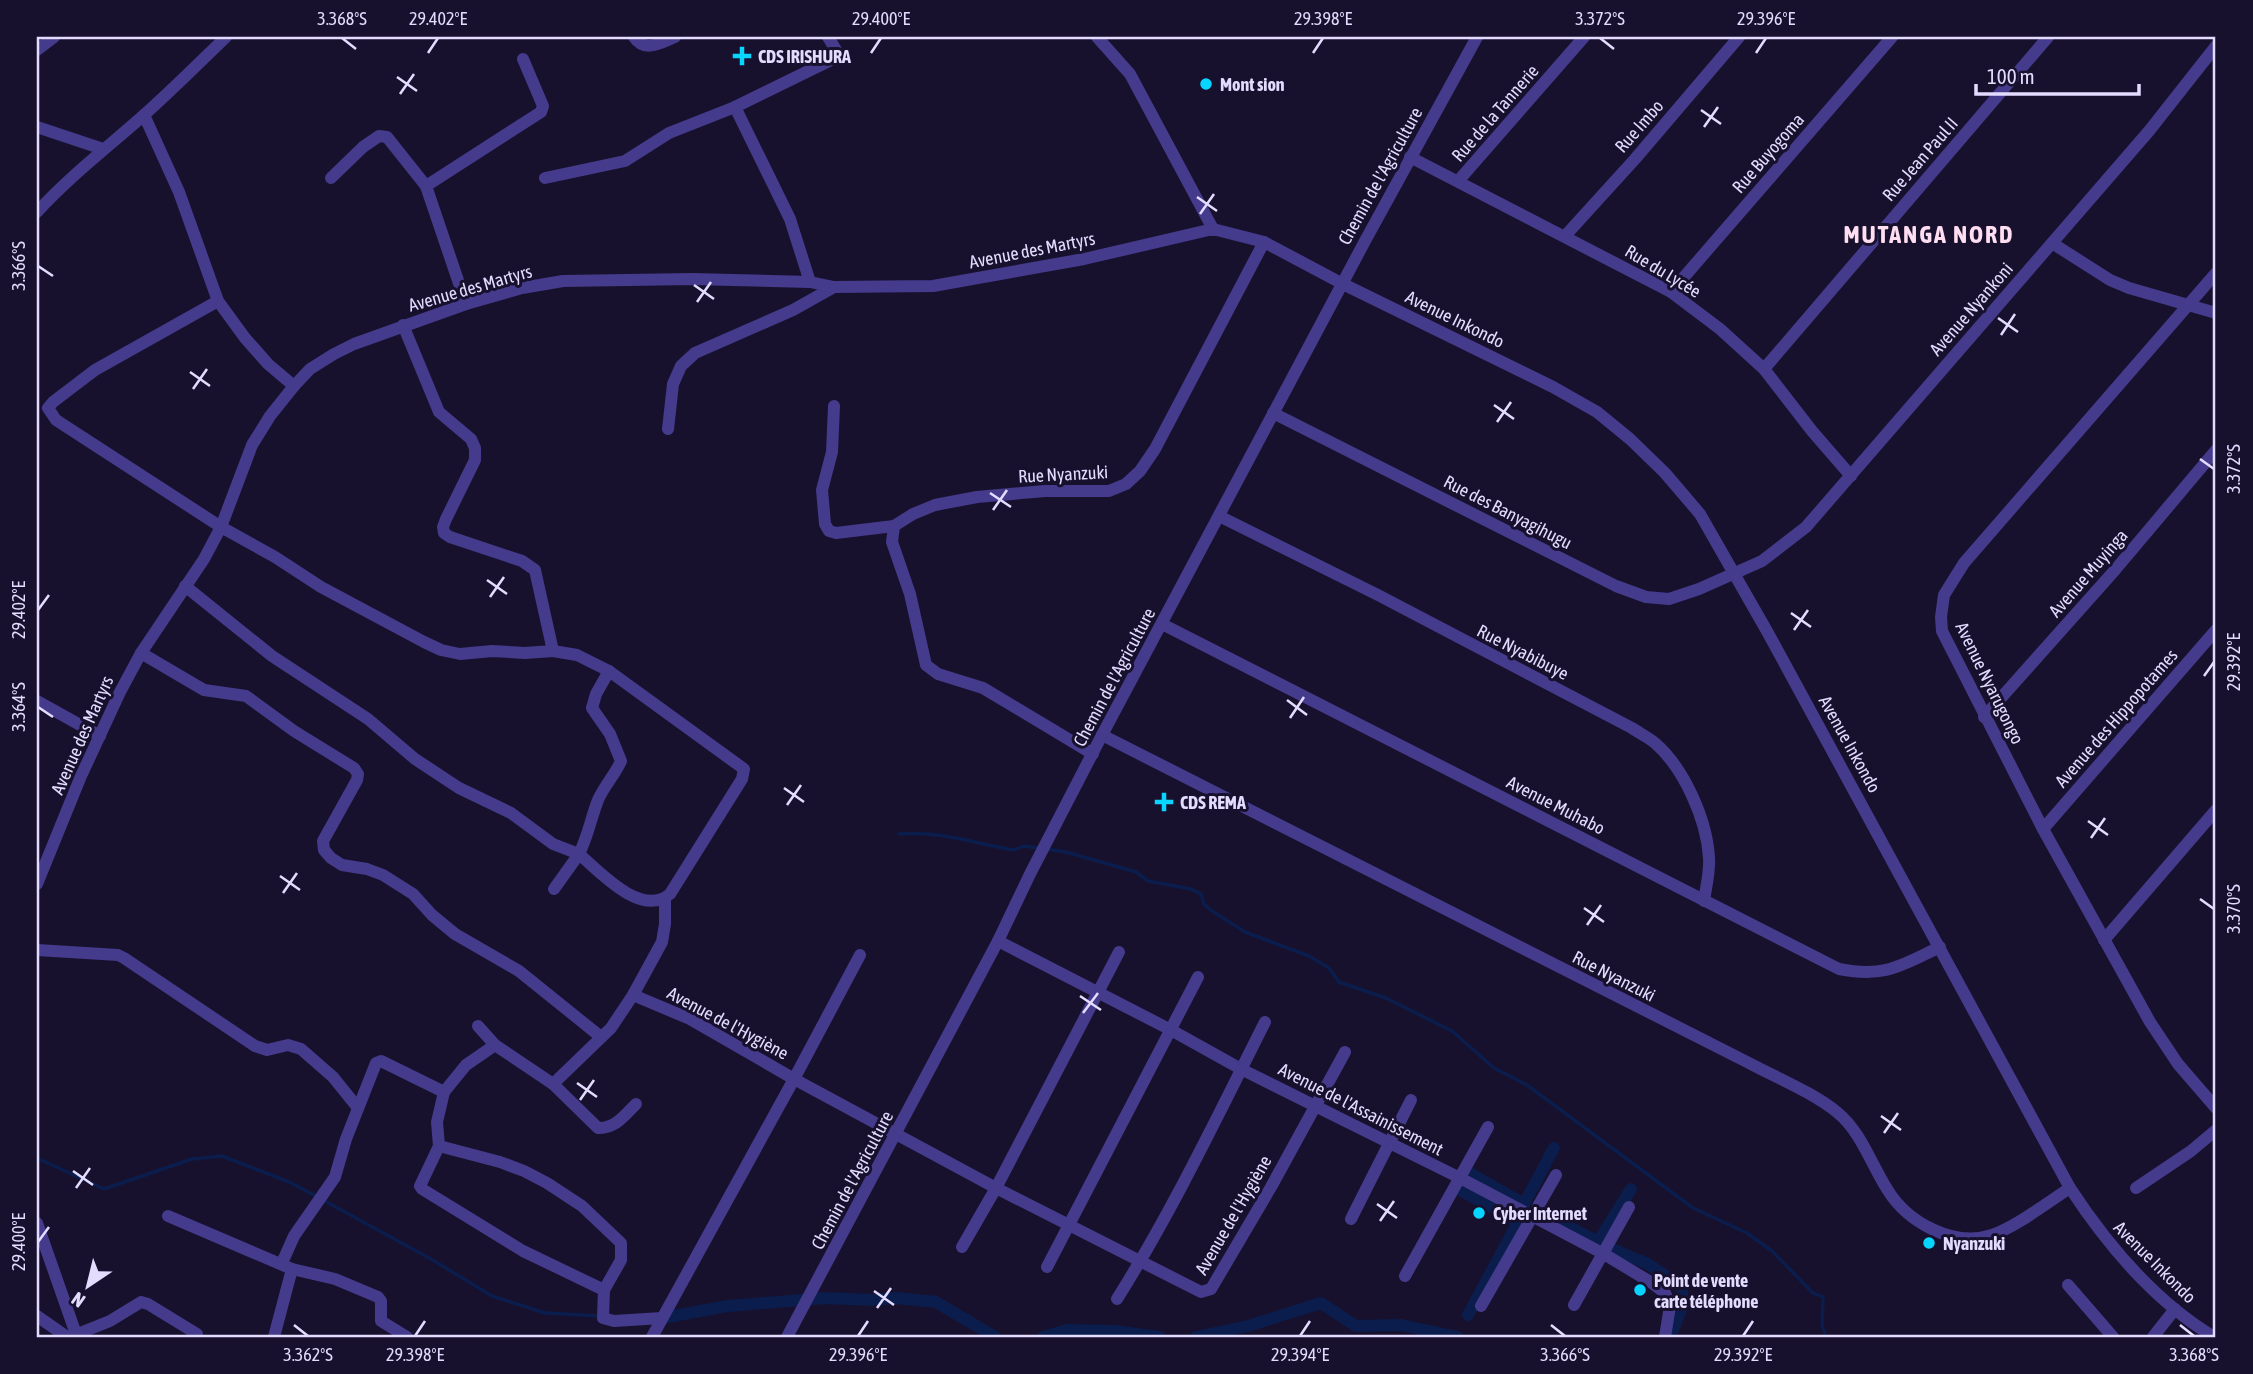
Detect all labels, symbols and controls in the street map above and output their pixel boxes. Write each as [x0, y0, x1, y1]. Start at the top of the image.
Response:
text: 3.368°S [317, 8, 367, 29]
text: 29.402°E [409, 8, 467, 29]
text: 29.400°E [852, 8, 910, 29]
text: 29.398°E [1294, 8, 1352, 29]
text: 3.372°S [1575, 8, 1625, 29]
text: 29.396°E [1737, 8, 1795, 29]
marker: CDS IRISHURA [732, 46, 752, 66]
place label: CDS IRISHURA [758, 46, 851, 67]
scale bar [1976, 52, 2139, 96]
street label: Rue de la Tannerie [1447, 60, 1543, 166]
text: 100 m [1987, 64, 2035, 88]
place label: Mont sion [1220, 74, 1285, 95]
marker: Mont sion [1198, 76, 1214, 92]
street label: Rue Imbo [1610, 95, 1668, 157]
street label: Chemin de l'Agriculture [1334, 104, 1426, 248]
street label: Rue Buyogoma [1728, 109, 1808, 197]
street label: Rue Jean Paul II [1878, 113, 1962, 205]
district label: MUTANGA NORD [1843, 221, 2015, 248]
street label: Avenue des Martyrs [967, 228, 1097, 272]
street label: Rue du Lycée [1621, 240, 1705, 302]
text: 3.366°S [8, 241, 29, 291]
street label: Avenue Nyankoni [1925, 258, 2017, 360]
street label: Avenue des Martyrs [406, 260, 534, 316]
street label: Avenue Inkondo [1402, 286, 1508, 352]
text: 3.372°S [2223, 444, 2244, 494]
street label: Rue Nyanzuki [1018, 461, 1108, 487]
street label: Rue des Banyagihugu [1440, 471, 1576, 553]
street label: Avenue Muyinga [2044, 525, 2132, 621]
text: 29.402°E [8, 581, 29, 639]
street label: Chemin de l'Agriculture [1069, 604, 1159, 750]
street label: Avenue Nyarugongo [1951, 619, 2029, 747]
street label: Rue Nyabibuye [1474, 620, 1572, 684]
text: 29.392°E [2223, 633, 2244, 691]
street label: Avenue des Hippopotames [2050, 645, 2182, 791]
street label: Avenue des Martyrs [46, 672, 118, 798]
text: 3.364°S [8, 682, 29, 732]
street label: Avenue Inkondo [1815, 692, 1885, 796]
street label: Avenue Muhabo [1504, 771, 1608, 839]
marker: CDS REMA [1154, 792, 1174, 812]
place label: CDS REMA [1180, 792, 1246, 813]
text: 3.370°S [2223, 884, 2244, 934]
street label: Rue Nyanzuki [1569, 946, 1659, 1006]
street label: Avenue de l'Hygiène [664, 982, 792, 1064]
street label: Avenue de l'Assainissement [1275, 1058, 1447, 1160]
street label: Chemin de l'Agriculture [807, 1107, 897, 1253]
street label: Avenue de l'Hygiène [1190, 1152, 1276, 1278]
place label: Cyber Internet [1493, 1203, 1588, 1224]
marker: Cyber Internet [1471, 1205, 1487, 1221]
text: 29.400°E [8, 1213, 29, 1271]
street label: Avenue Inkondo [2110, 1217, 2200, 1307]
place label: Nyanzuki [1943, 1233, 2005, 1254]
marker: Nyanzuki [1921, 1235, 1937, 1251]
north arrow [52, 1252, 122, 1322]
place label: Point de vente carte téléphone [1654, 1270, 1758, 1312]
marker: Point de vente carte téléphone [1632, 1282, 1648, 1298]
text: N [67, 1288, 89, 1312]
text: 3.362°S [283, 1344, 333, 1365]
text: 29.398°E [386, 1344, 444, 1365]
text: 29.396°E [829, 1344, 887, 1365]
text: 29.394°E [1271, 1344, 1329, 1365]
text: 3.366°S [1540, 1344, 1590, 1365]
text: 29.392°E [1714, 1344, 1772, 1365]
text: 3.368°S [2169, 1344, 2219, 1365]

